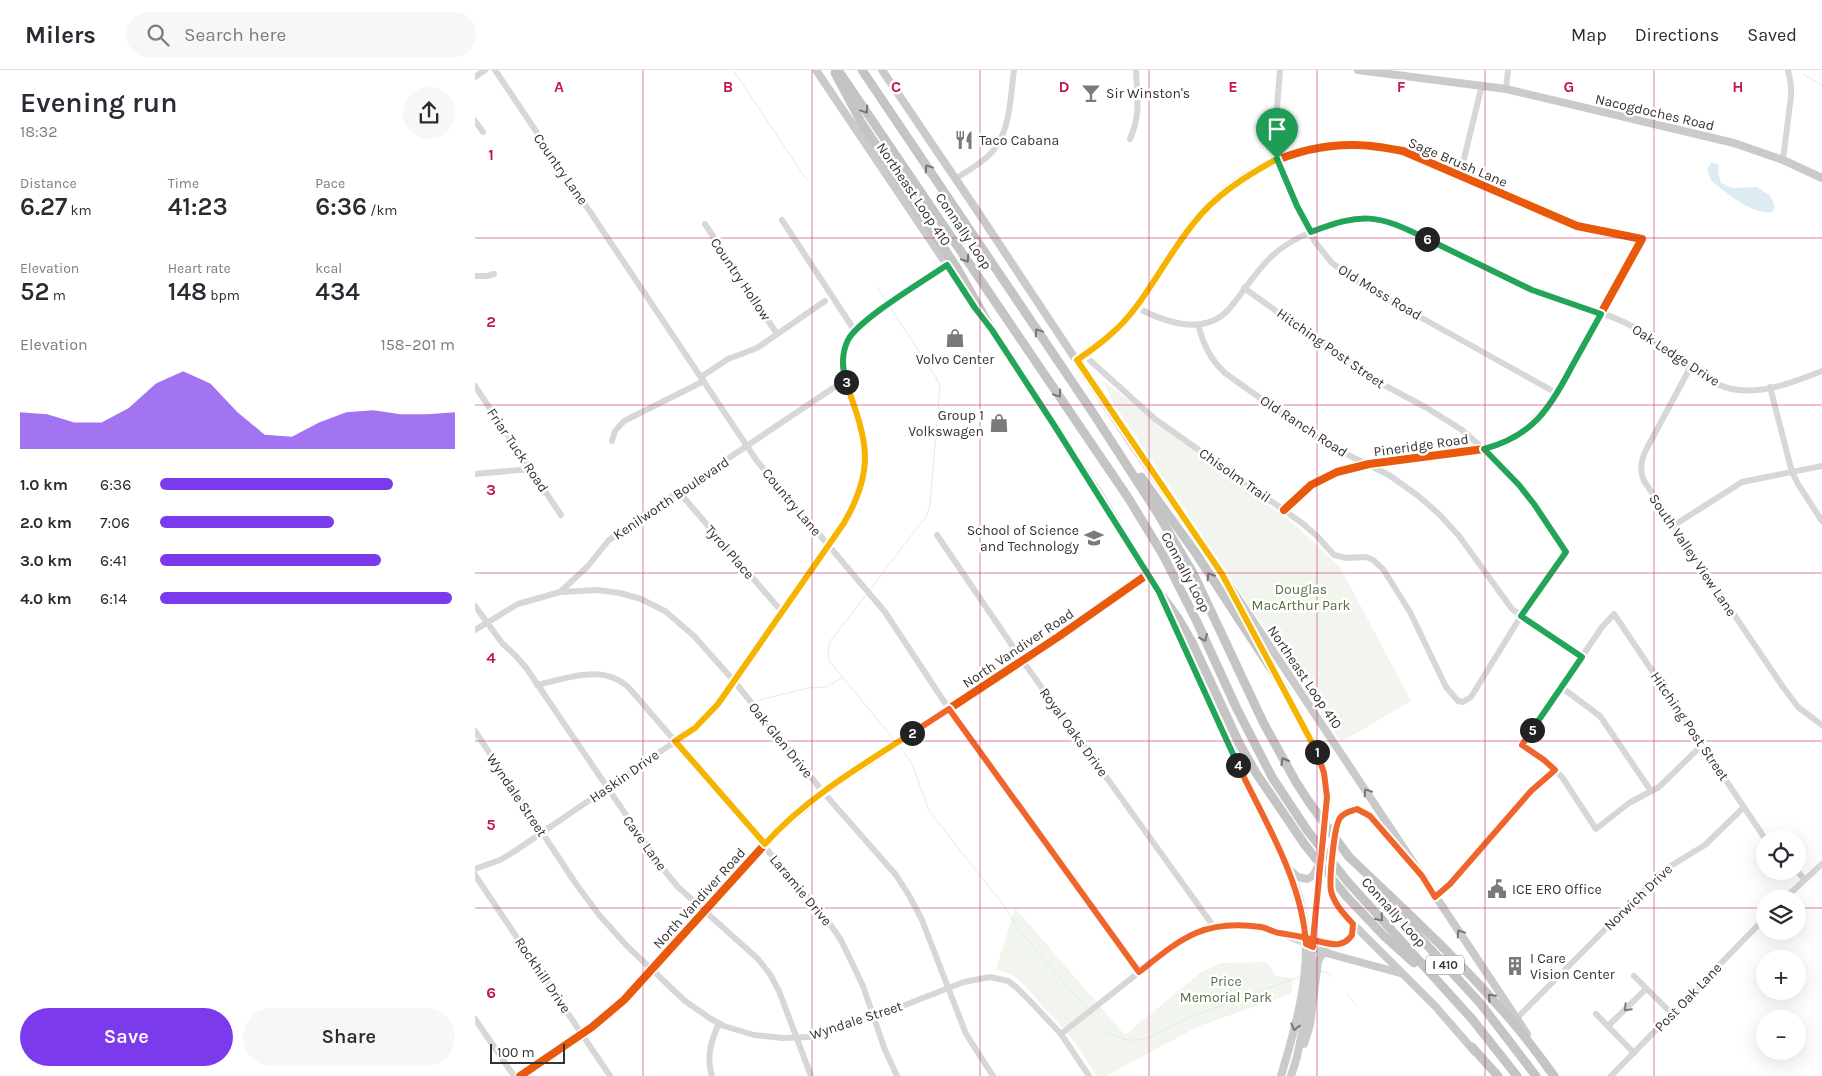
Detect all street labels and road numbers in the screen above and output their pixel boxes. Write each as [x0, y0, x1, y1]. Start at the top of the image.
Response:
street label: Nacogdoches Road [1594, 91, 1716, 134]
street label: Country Lane [530, 130, 591, 208]
street label: Sage Brush Lane [1406, 134, 1510, 191]
street label: Northeast Loop 410 [873, 139, 954, 249]
street label: Connally Loop [932, 190, 995, 273]
street label: Country Hollow [707, 235, 774, 324]
street label: Old Moss Road [1335, 261, 1425, 324]
street label: Hitching Post Street [1273, 305, 1388, 392]
street label: Oak Ledge Drive [1629, 321, 1723, 390]
street label: Old Ranch Road [1257, 392, 1351, 461]
street label: Friar Tuck Road [483, 405, 552, 496]
street label: Pineridge Road [1372, 430, 1470, 461]
street label: Chisolm Trail [1196, 445, 1274, 506]
street label: Kenilworth Boulevard [610, 453, 732, 544]
street label: Country Lane [758, 465, 825, 540]
street label: South Valley View Lane [1645, 491, 1740, 620]
street label: Tyrol Place [701, 522, 758, 583]
street label: Connally Loop [1157, 529, 1214, 615]
street label: North Vandiver Road [960, 605, 1077, 692]
street label: Northeast Loop 410 [1264, 622, 1345, 732]
street label: Hitching Post Street [1647, 668, 1732, 784]
street label: Royal Oaks Drive [1036, 685, 1112, 780]
street label: Oak Glen Drive [745, 699, 816, 782]
street label: Haskin Drive [586, 746, 662, 807]
street label: Wyndale Street [483, 751, 551, 840]
street label: Cave Lane [619, 813, 670, 874]
street label: North Vandiver Road [649, 844, 749, 952]
street label: Laramie Drive [766, 851, 835, 929]
street label: Norwich Drive [1601, 861, 1676, 934]
street label: Connally Loop [1358, 874, 1430, 951]
street label: Rockhill Drive [511, 934, 574, 1016]
road number: I 410 [1426, 956, 1464, 974]
street label: Post Oak Lane [1651, 959, 1725, 1035]
street label: Wyndale Street [808, 998, 905, 1043]

